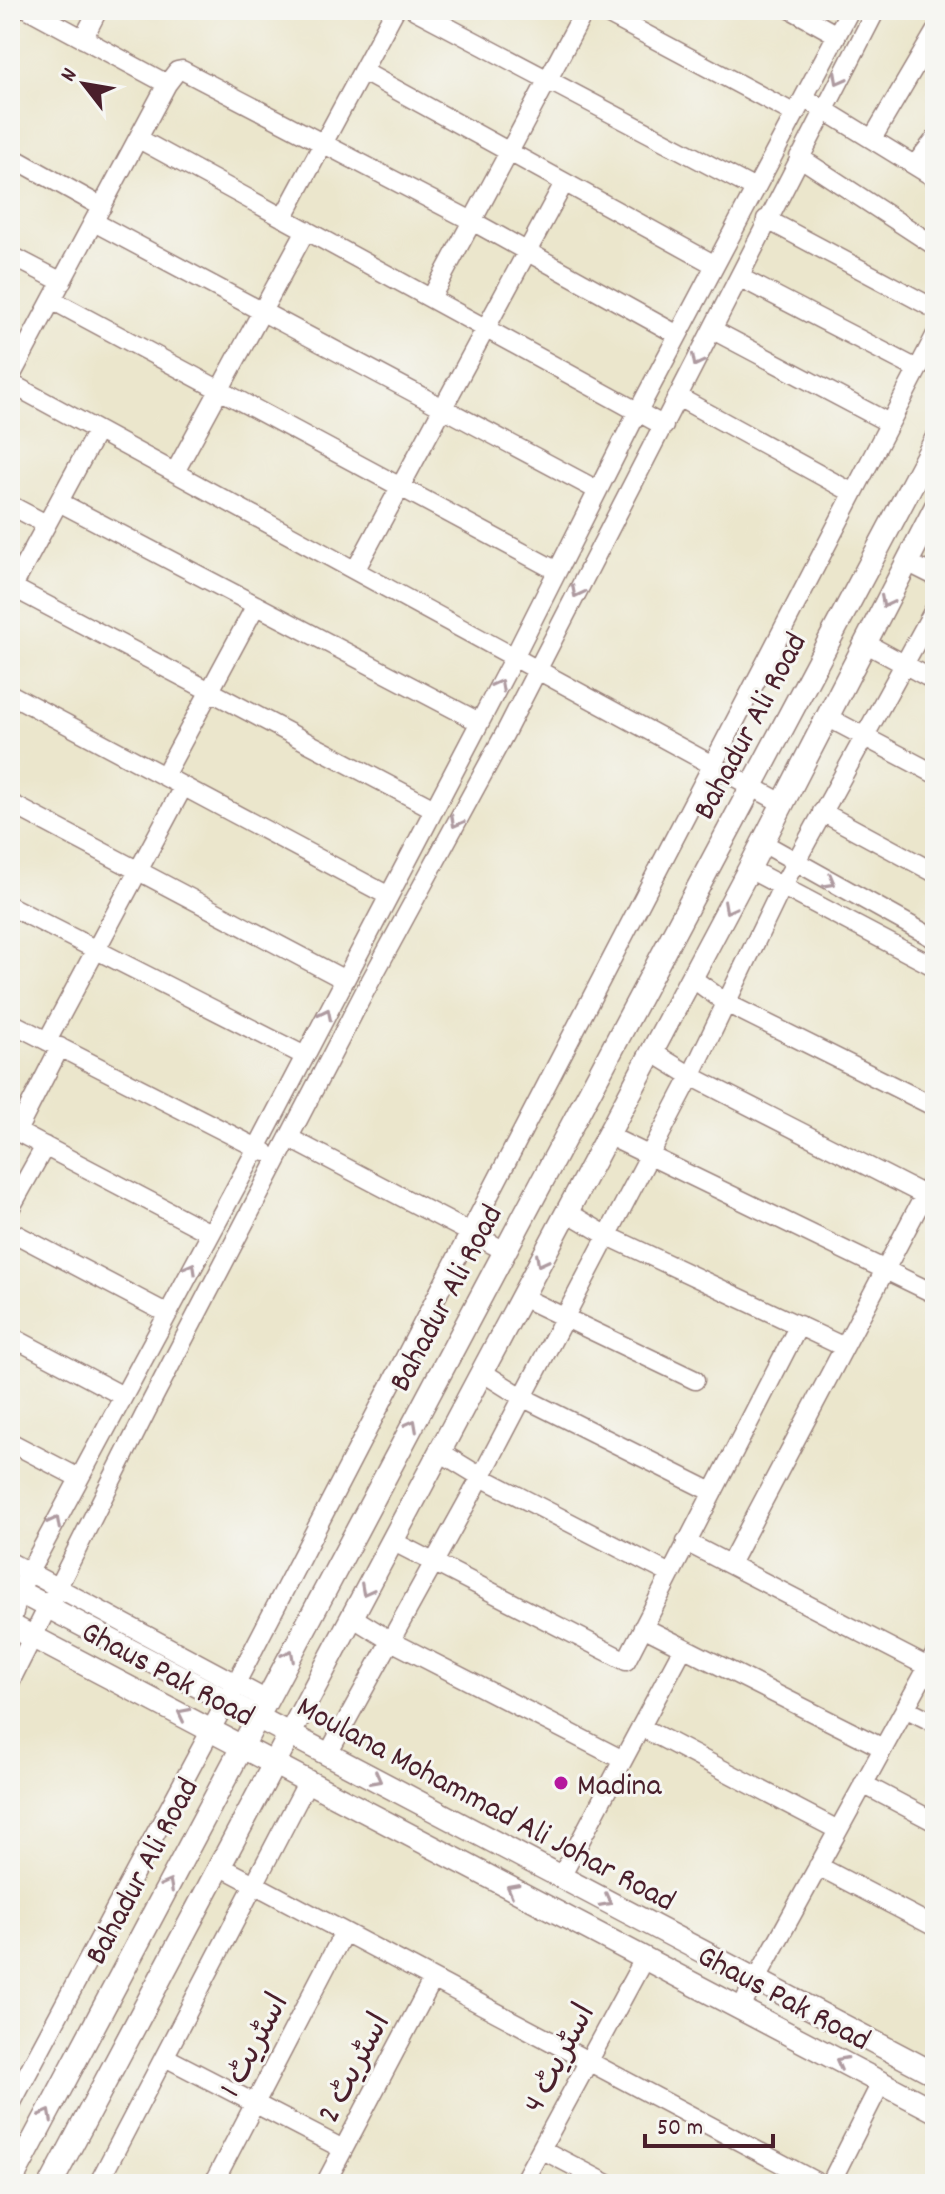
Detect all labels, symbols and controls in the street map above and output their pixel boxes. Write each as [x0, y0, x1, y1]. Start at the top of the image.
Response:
north arrow [44, 44, 124, 124]
text: N [54, 63, 86, 88]
one-way arrow [834, 71, 849, 85]
one-way arrow [691, 352, 706, 367]
one-way arrow [572, 583, 587, 598]
one-way arrow [880, 594, 896, 609]
street label: Bahadur Ali Road [684, 626, 821, 829]
one-way arrow [489, 679, 505, 693]
one-way arrow [450, 813, 465, 828]
one-way arrow [822, 872, 837, 887]
one-way arrow [723, 900, 738, 914]
one-way arrow [316, 1008, 332, 1022]
street label: Bahadur Ali Road [380, 1198, 517, 1401]
one-way arrow [535, 1253, 551, 1267]
one-way arrow [181, 1262, 196, 1276]
one-way arrow [402, 1419, 417, 1434]
one-way arrow [46, 1516, 61, 1531]
one-way arrow [361, 1581, 376, 1596]
street label: Ghaus Pak Road [72, 1611, 261, 1741]
one-way arrow [280, 1648, 295, 1663]
street label: Moulana Mohammad Ali Johar Road [287, 1687, 682, 1926]
one-way arrow [177, 1709, 192, 1724]
place label: Madina [577, 1765, 662, 1811]
one-way arrow [368, 1770, 383, 1785]
street label: Bahadur Ali Road [76, 1771, 213, 1974]
marker: Madina [552, 1774, 570, 1792]
one-way arrow [159, 1879, 174, 1893]
one-way arrow [505, 1883, 520, 1898]
one-way arrow [598, 1891, 613, 1906]
street label: Ghaus Pak Road [688, 1935, 877, 2065]
street label: اسٹریٹ 1 [210, 1986, 303, 2107]
street label: اسٹریٹ 4 [513, 1996, 609, 2122]
street label: اسٹریٹ 2 [308, 2006, 405, 2133]
one-way arrow [835, 2057, 849, 2072]
scale bar [645, 2098, 773, 2148]
one-way arrow [37, 2108, 52, 2123]
text: 50 m [657, 2112, 703, 2146]

